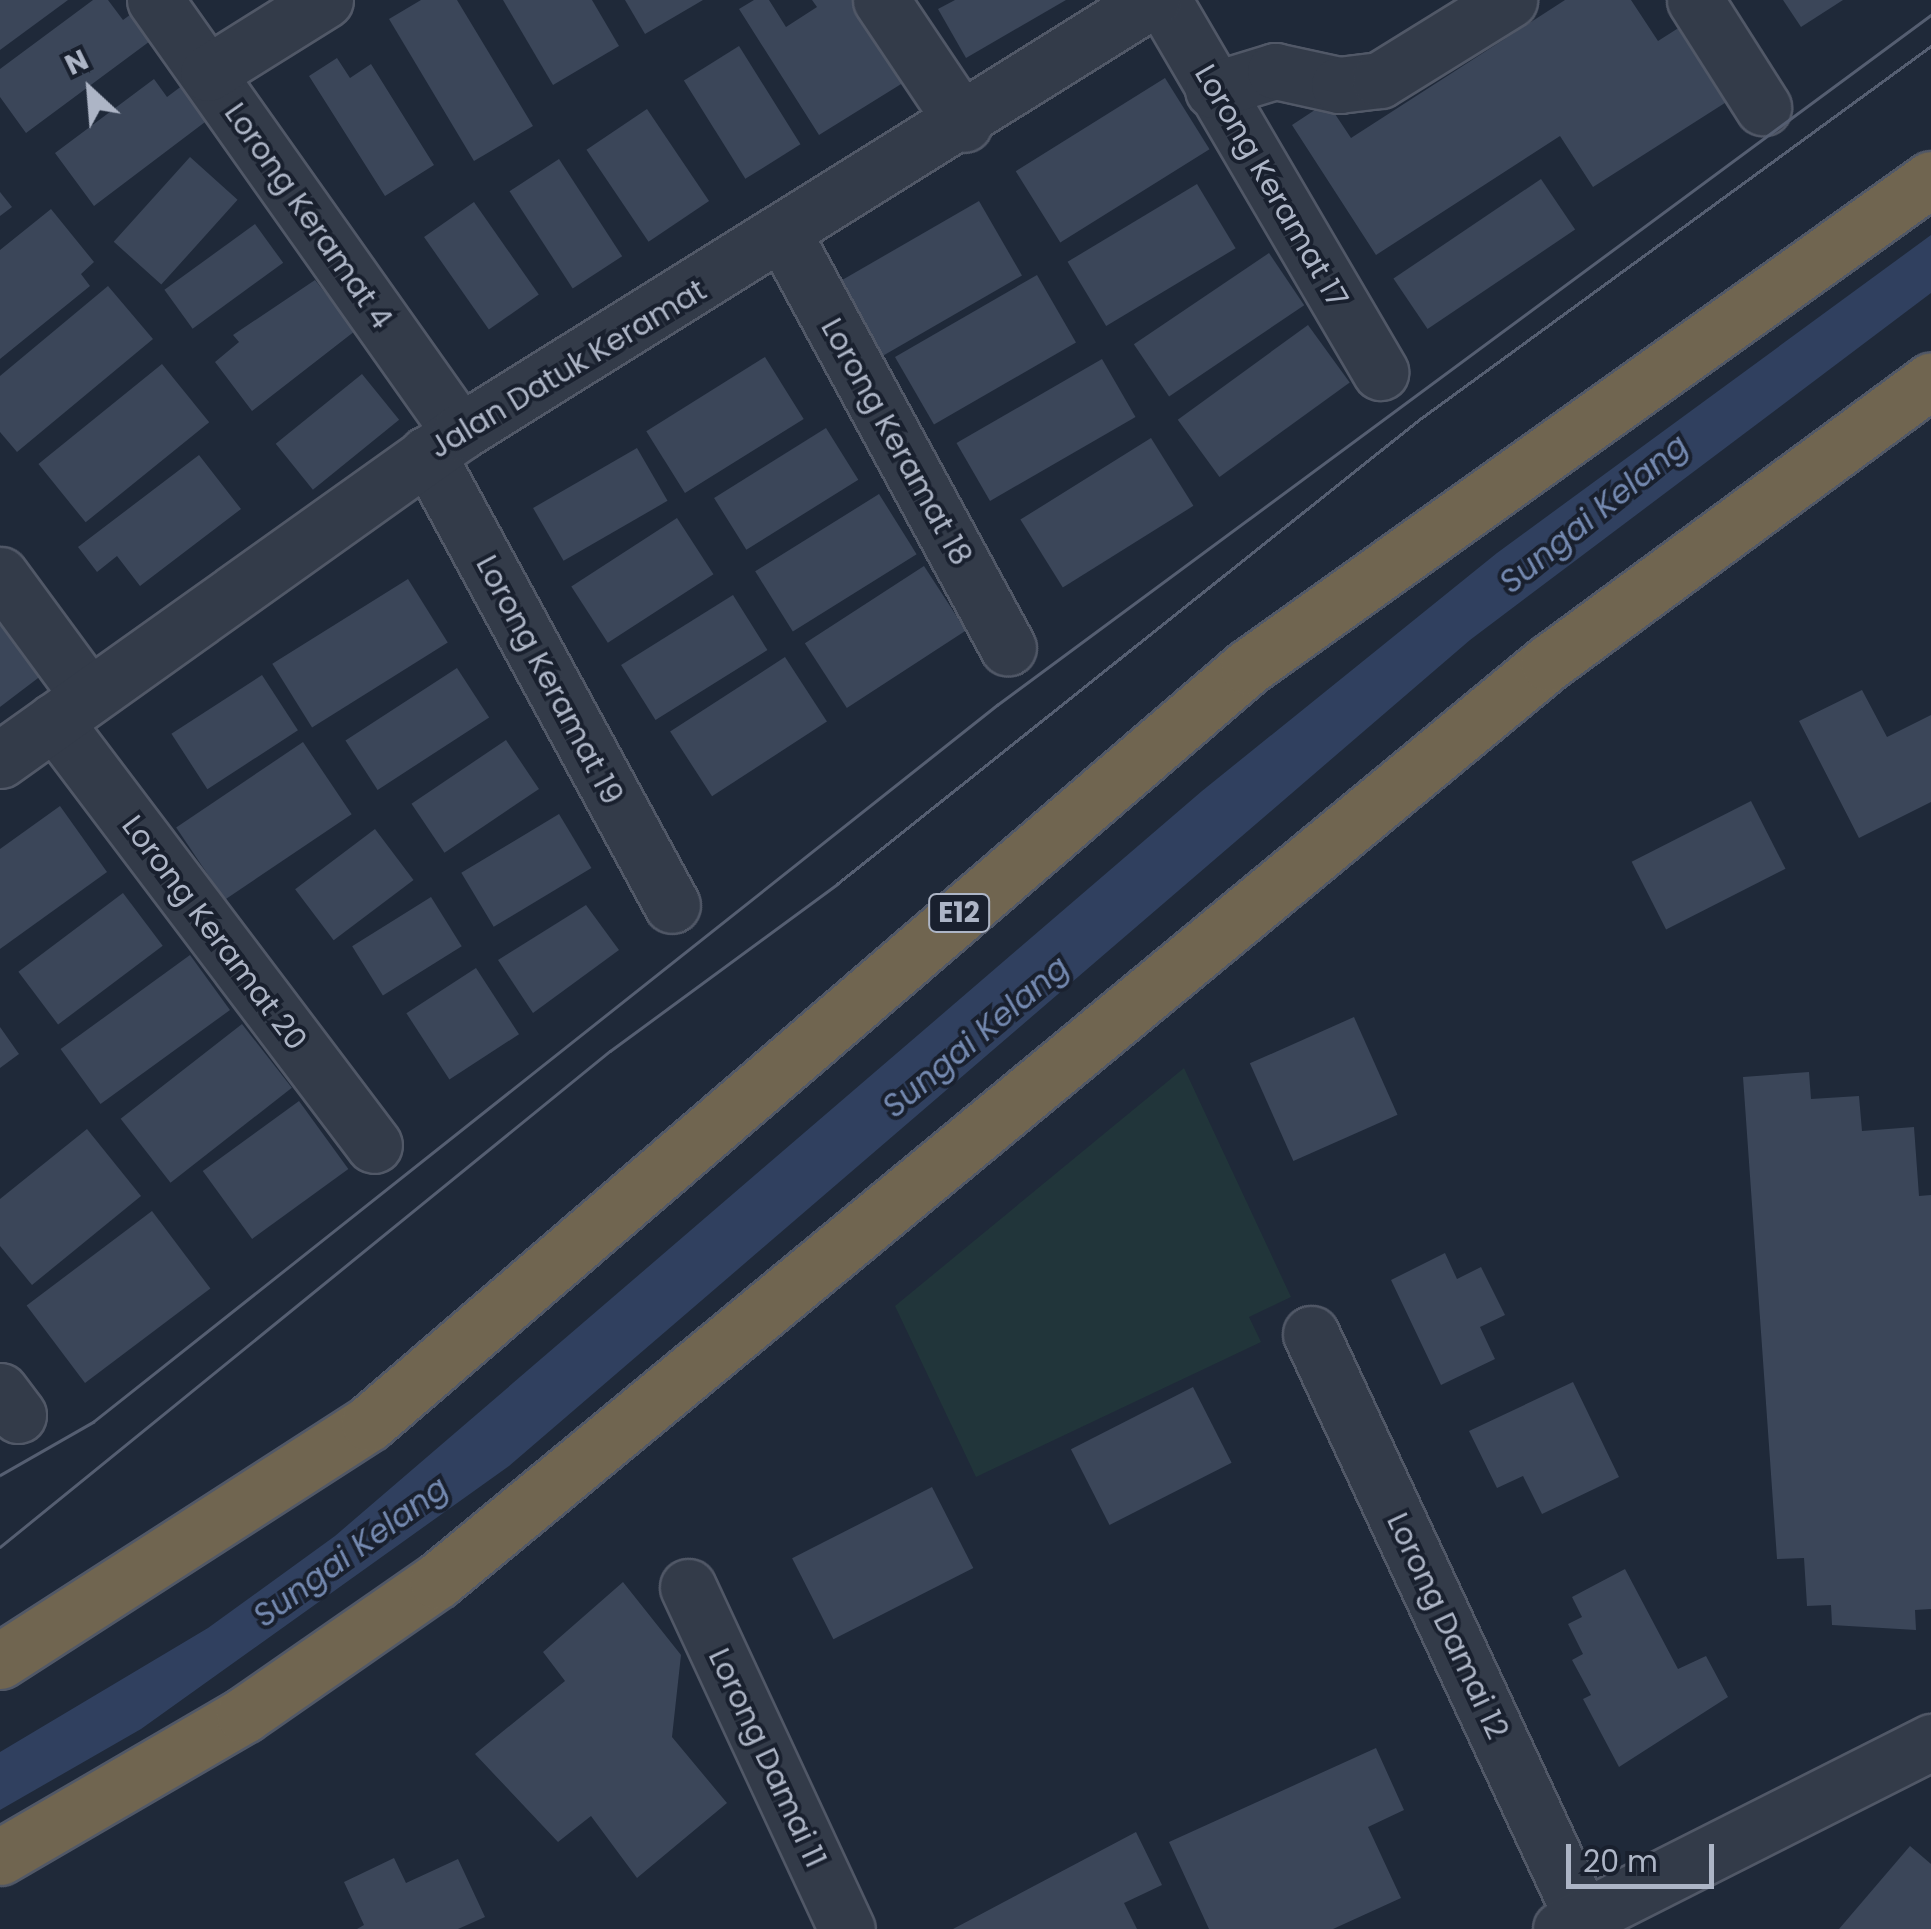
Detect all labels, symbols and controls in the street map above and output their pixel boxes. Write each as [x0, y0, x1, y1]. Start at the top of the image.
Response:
north arrow [40, 40, 140, 140]
text: N [59, 40, 95, 85]
street label: Lorong Keramat 17 [1187, 58, 1355, 314]
street label: Lorong Keramat 4 [217, 96, 399, 336]
street label: Jalan Datuk Keramat [423, 272, 713, 466]
street label: Lorong Keramat 18 [813, 312, 979, 572]
water label: Sungai Kelang [1492, 426, 1696, 602]
street label: Lorong Keramat 19 [468, 549, 630, 811]
street label: Lorong Keramat 20 [114, 809, 314, 1057]
road number: E12 [926, 890, 992, 936]
water label: Sungai Kelang [875, 948, 1077, 1126]
water label: Sungai Kelang [246, 1469, 456, 1635]
street label: Lorong Damai 12 [1379, 1507, 1515, 1745]
street label: Lorong Damai 11 [701, 1643, 833, 1873]
scale bar [1571, 1824, 1718, 1886]
text: 20 m [1583, 1840, 1658, 1883]

